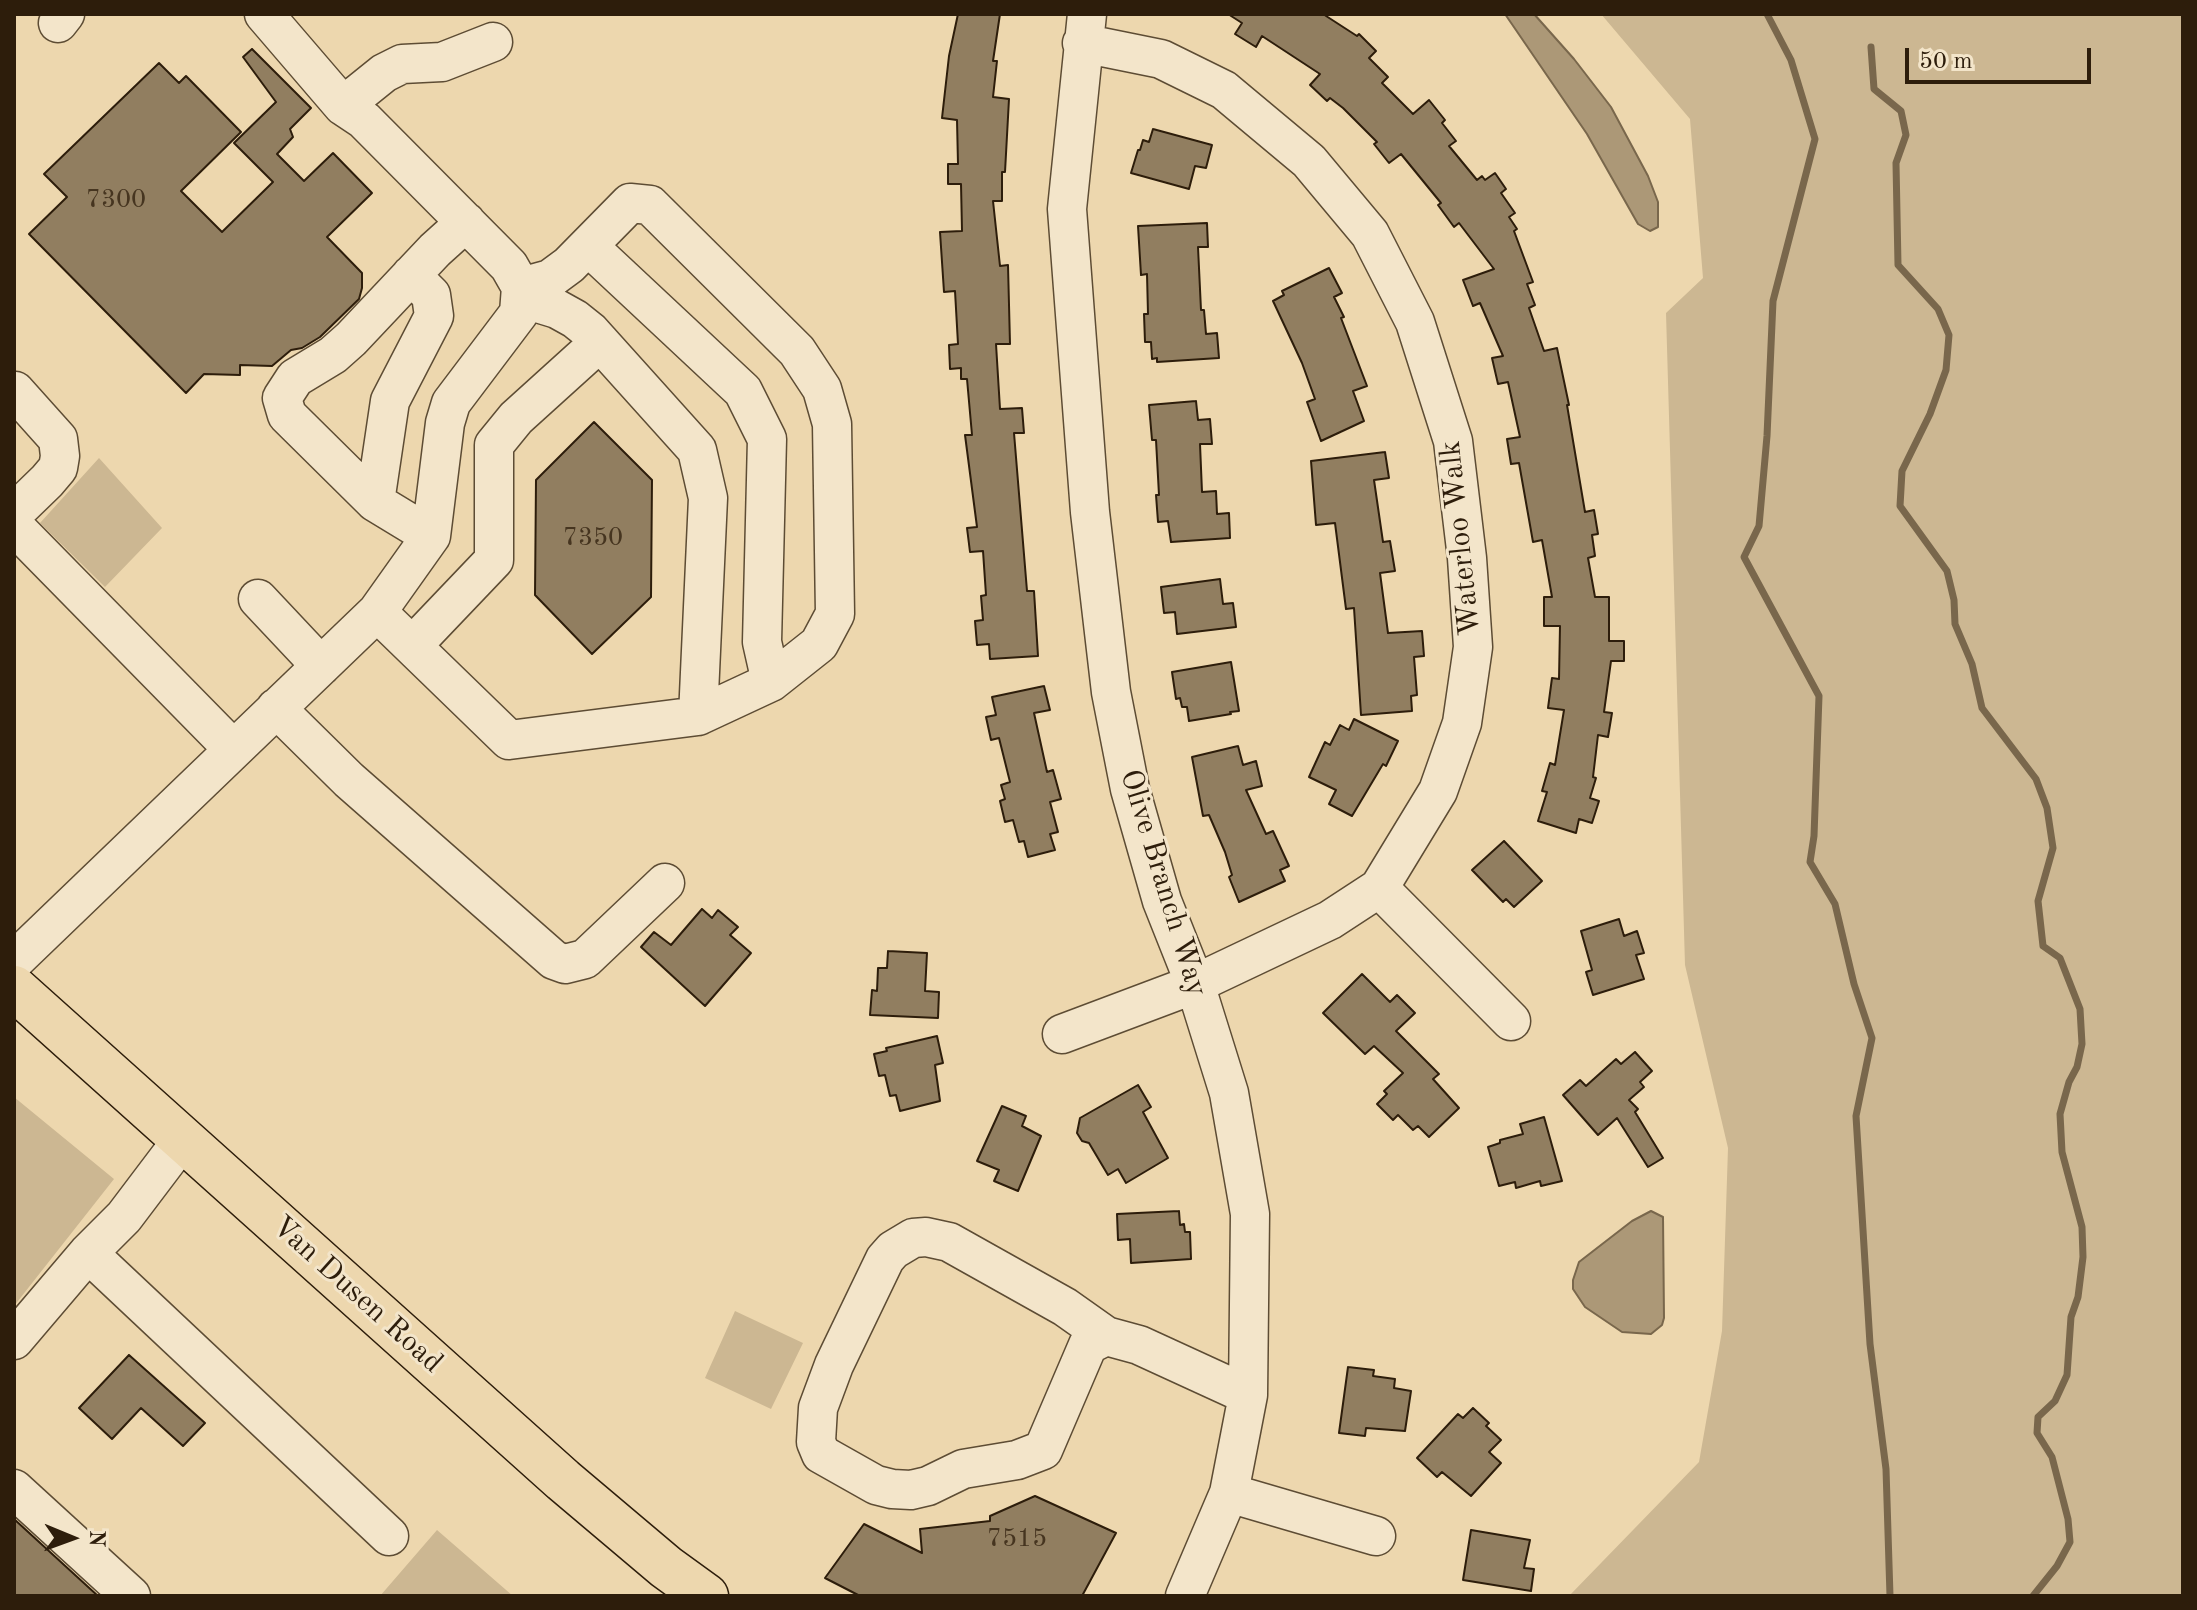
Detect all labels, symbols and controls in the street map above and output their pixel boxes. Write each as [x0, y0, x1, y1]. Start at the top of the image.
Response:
scale bar [1909, 32, 2095, 82]
text: 50 m [1919, 50, 1973, 74]
house number: 7300 [86, 184, 146, 216]
street label: Waterloo Walk [1433, 439, 1489, 637]
house number: 7350 [563, 522, 623, 554]
street label: Olive Branch Way [1111, 765, 1215, 1001]
street label: Van Dusen Road [264, 1209, 450, 1381]
north arrow [32, 1498, 112, 1578]
house number: 7515 [987, 1523, 1047, 1555]
text: N [85, 1530, 107, 1547]

